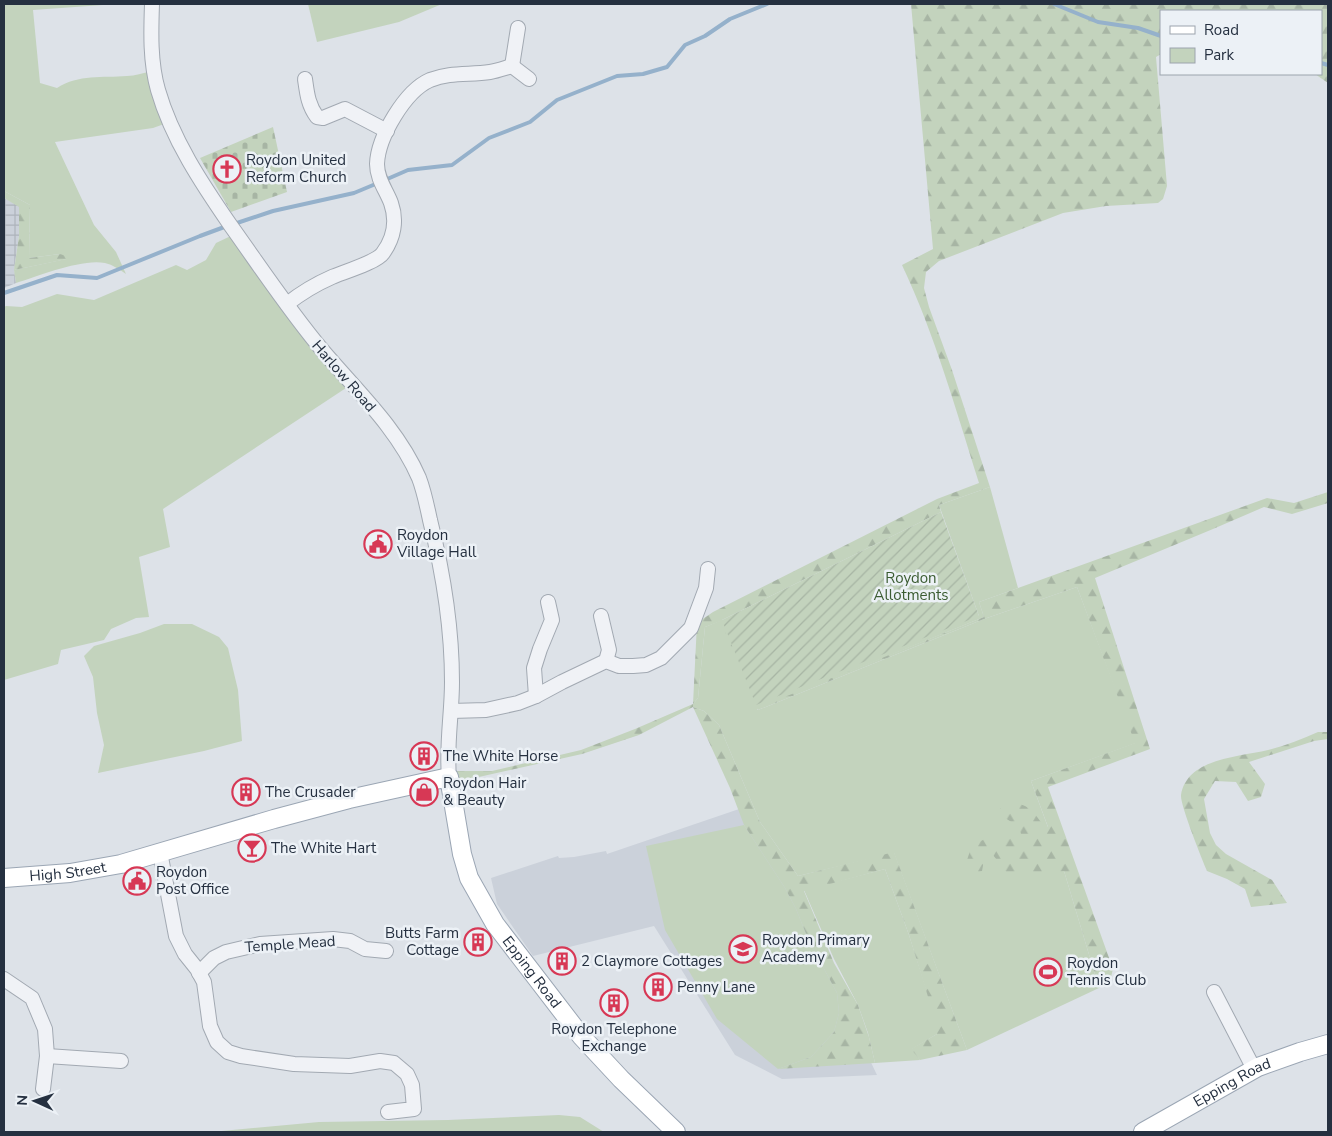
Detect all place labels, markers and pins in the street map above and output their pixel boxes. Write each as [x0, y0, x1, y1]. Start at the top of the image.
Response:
place label: Roydon United Reform Church [246, 150, 347, 187]
church icon: Roydon United Reform Church [212, 154, 242, 184]
place label: Roydon Village Hall [396, 525, 477, 562]
public building icon: Roydon Village Hall [363, 529, 393, 559]
building icon: The White Horse [409, 741, 439, 771]
place label: The White Horse [443, 746, 558, 766]
place label: Roydon Hair & Beauty [443, 773, 527, 810]
building icon: The Crusader [231, 777, 261, 807]
shop icon: Roydon Hair & Beauty [409, 777, 439, 807]
place label: The Crusader [265, 782, 356, 802]
bar icon: The White Hart [237, 833, 267, 863]
place label: The White Hart [271, 838, 377, 858]
place label: Roydon Post Office [156, 862, 229, 899]
public building icon: Roydon Post Office [122, 866, 152, 896]
place label: Butts Farm Cottage [385, 923, 459, 960]
building icon: Butts Farm Cottage [463, 927, 493, 957]
place label: Roydon Primary Academy [762, 930, 870, 967]
school or university icon: Roydon Primary Academy [728, 934, 758, 964]
building icon: 2 Claymore Cottages [547, 946, 577, 976]
place label: 2 Claymore Cottages [581, 951, 722, 971]
place label: Roydon Tennis Club [1067, 953, 1146, 990]
sports icon: Roydon Tennis Club [1033, 957, 1063, 987]
building icon: Penny Lane [643, 972, 673, 1002]
place label: Penny Lane [677, 977, 755, 997]
building icon: Roydon Telephone Exchange [599, 988, 629, 1018]
place label: Roydon Telephone Exchange [551, 1019, 677, 1056]

